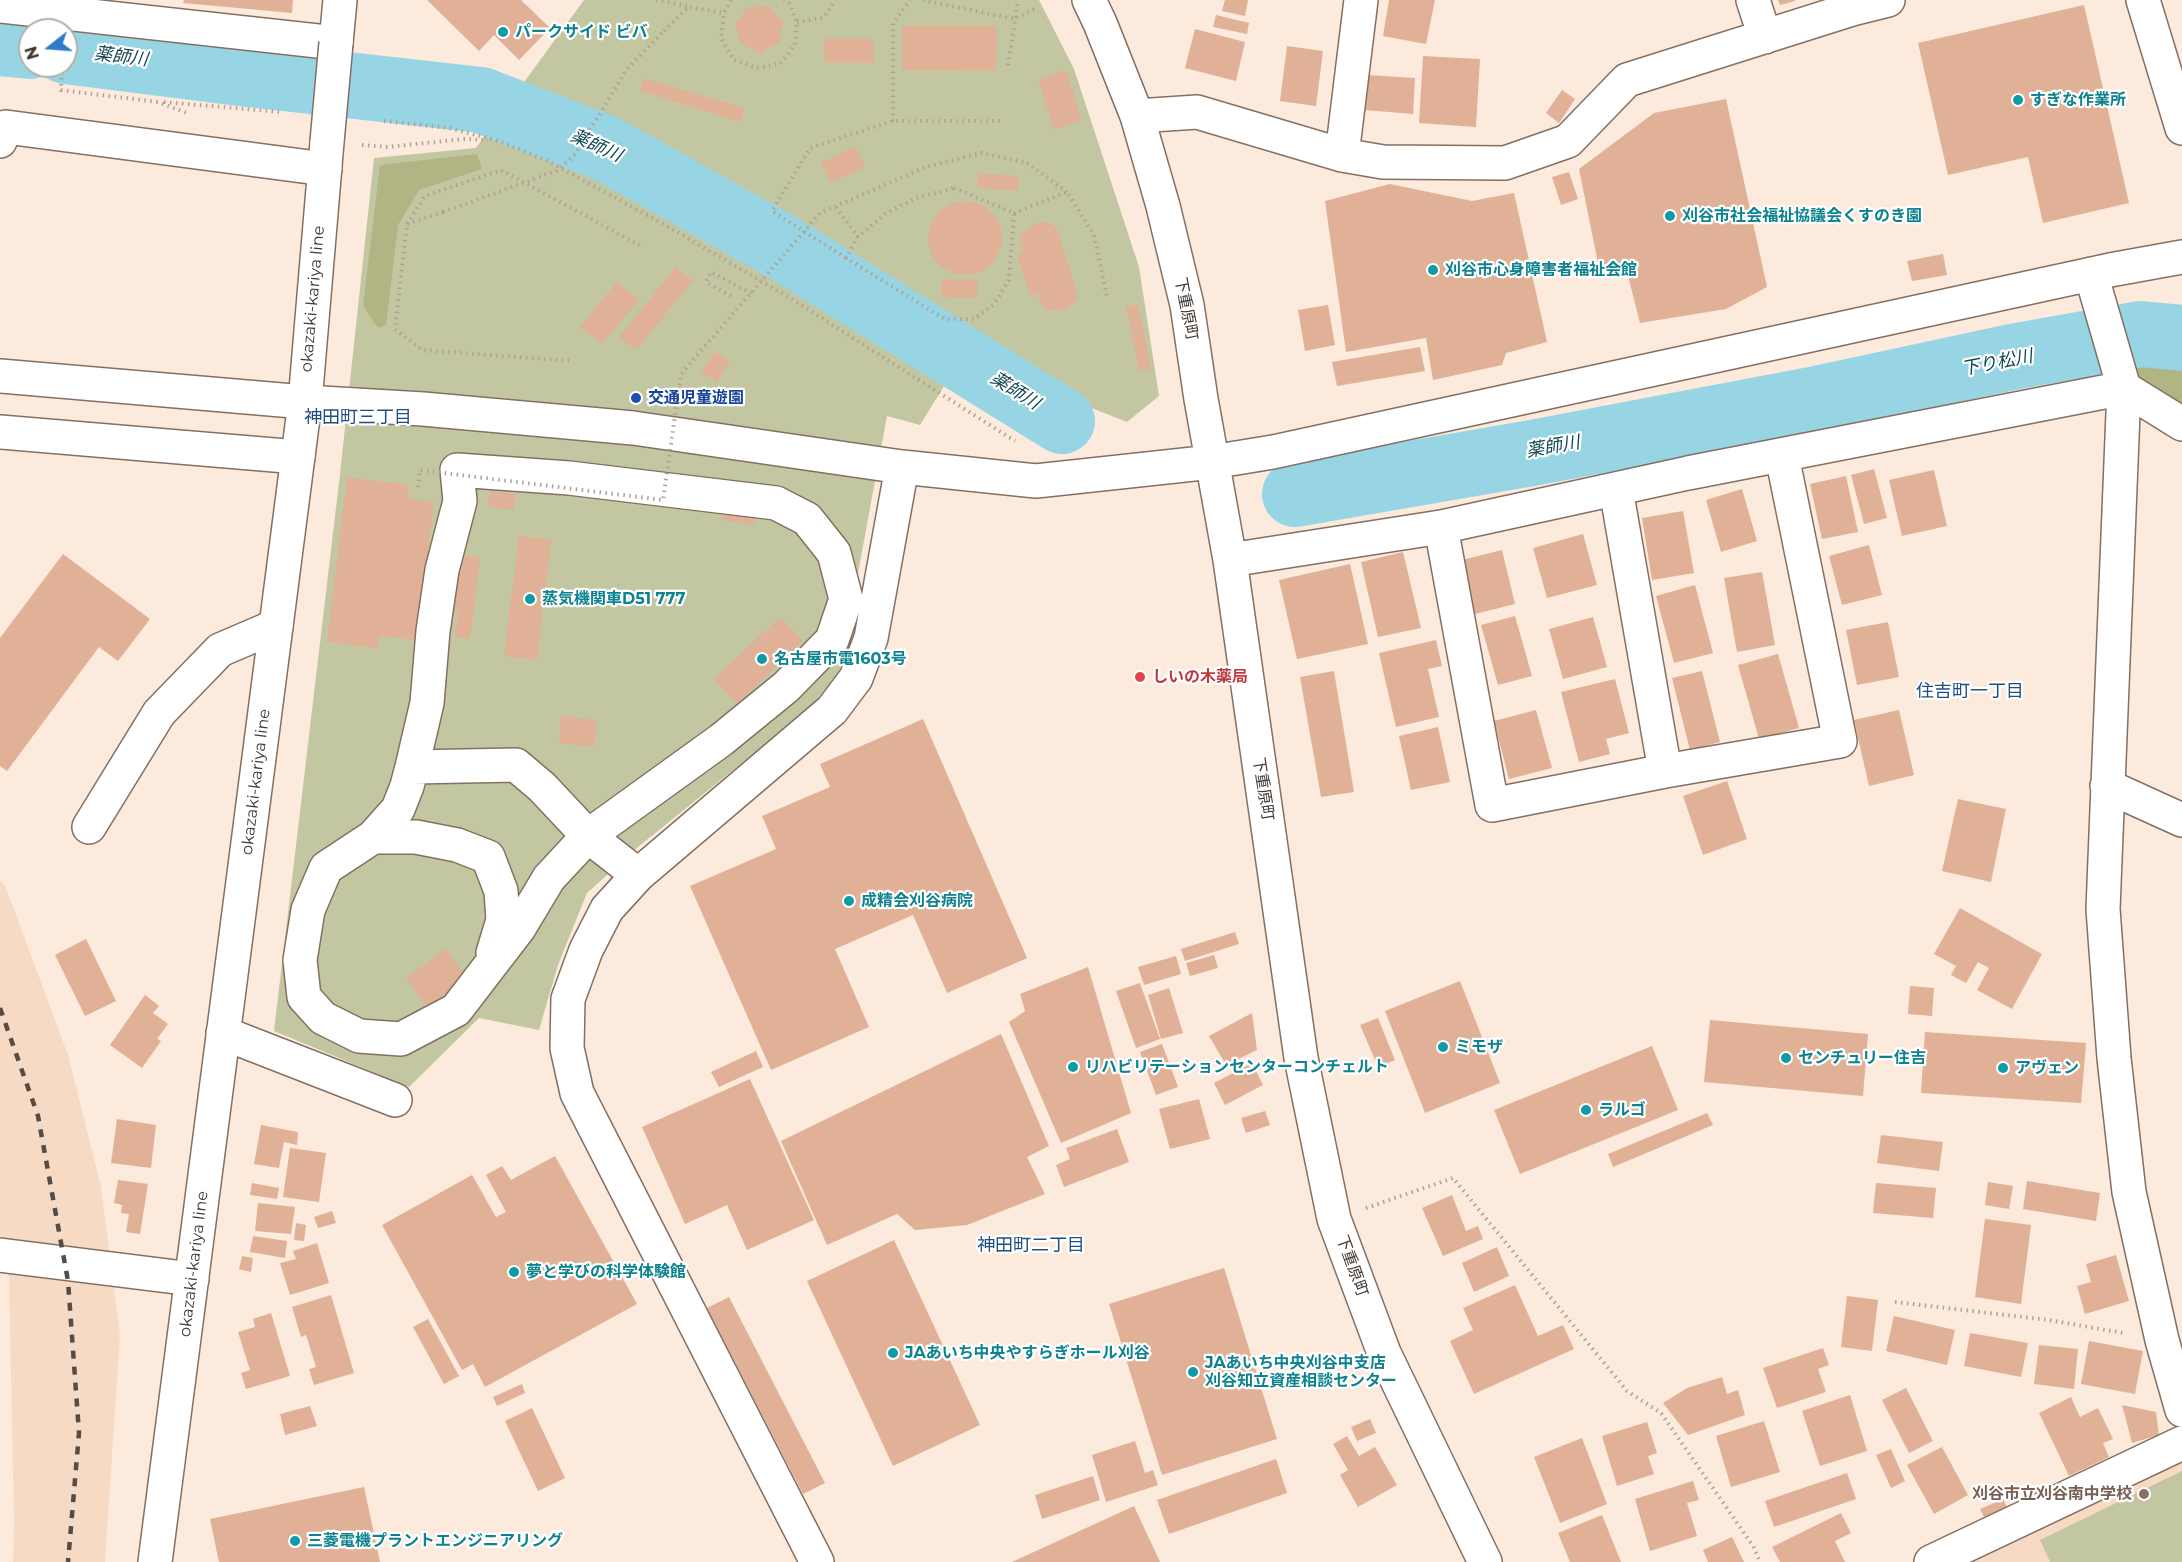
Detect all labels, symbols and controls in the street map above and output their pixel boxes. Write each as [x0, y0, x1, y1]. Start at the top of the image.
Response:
north arrow [18, 18, 78, 78]
place label: パークサイド ビバ [515, 22, 648, 42]
marker: パークサイド ビバ [496, 25, 510, 39]
water label: 薬師川 [93, 43, 149, 71]
text: N [21, 44, 43, 62]
place label: すぎな作業所 [2030, 90, 2126, 110]
marker: すぎな作業所 [2011, 93, 2025, 107]
water label: 薬師川 [567, 125, 625, 167]
place label: 刈谷市社会福祉協議会くすのき園 [1682, 206, 1922, 226]
marker: 刈谷市社会福祉協議会くすのき園 [1663, 209, 1677, 223]
street label: okazaki-kariya line [297, 225, 329, 373]
place label: 刈谷市心身障害者福祉会館 [1445, 260, 1637, 280]
marker: 刈谷市心身障害者福祉会館 [1426, 263, 1440, 277]
street label: 下重原町 [1170, 276, 1202, 342]
water label: 下り松川 [1960, 346, 2034, 380]
water label: 薬師川 [986, 368, 1044, 414]
place label: 交通児童遊園 [648, 388, 744, 408]
marker: 交通児童遊園 [629, 391, 643, 405]
district label: 神田町三丁目 [304, 407, 412, 429]
water label: 薬師川 [1525, 432, 1581, 462]
place label: 蒸気機関車D51 777 [542, 589, 685, 609]
marker: 蒸気機関車D51 777 [523, 592, 537, 606]
place label: 名古屋市電1603号 [774, 649, 907, 669]
marker: 名古屋市電1603号 [755, 652, 769, 666]
place label: しいの木薬局 [1152, 667, 1248, 687]
marker: しいの木薬局 [1133, 670, 1147, 684]
district label: 住吉町一丁目 [1916, 681, 2024, 703]
street label: okazaki-kariya line [238, 708, 274, 856]
street label: 下重原町 [1249, 756, 1277, 822]
place label: 成精会刈谷病院 [861, 891, 973, 911]
marker: 成精会刈谷病院 [842, 894, 856, 908]
place label: ミモザ [1455, 1037, 1503, 1057]
marker: ミモザ [1436, 1040, 1450, 1054]
place label: センチュリー住吉 [1798, 1048, 1926, 1068]
marker: センチュリー住吉 [1779, 1051, 1793, 1065]
place label: リハビリテーションセンターコンチェルト [1085, 1057, 1389, 1077]
place label: アヴェン [2015, 1058, 2079, 1078]
marker: リハビリテーションセンターコンチェルト [1066, 1060, 1080, 1074]
marker: アヴェン [1996, 1061, 2010, 1075]
place label: ラルゴ [1598, 1100, 1646, 1120]
marker: ラルゴ [1579, 1103, 1593, 1117]
street label: okazaki-kariya line [176, 1190, 212, 1338]
street label: 下重原町 [1332, 1233, 1372, 1299]
district label: 神田町二丁目 [977, 1235, 1085, 1257]
place label: 夢と学びの科学体験館 [526, 1262, 686, 1282]
marker: 夢と学びの科学体験館 [507, 1265, 521, 1279]
place label: JAあいち中央やすらぎホール刈谷 [905, 1343, 1150, 1363]
marker: JAあいち中央やすらぎホール刈谷 [886, 1346, 900, 1360]
place label: JAあいち中央刈谷中支店 刈谷知立資産相談センター [1205, 1353, 1397, 1391]
marker: JAあいち中央刈谷中支店 刈谷知立資産相談センター [1186, 1365, 1200, 1379]
place label: 刈谷市立刈谷南中学校 [1972, 1484, 2132, 1504]
marker: 刈谷市立刈谷南中学校 [2137, 1487, 2151, 1501]
place label: 三菱電機プラントエンジニアリング [307, 1531, 563, 1551]
marker: 三菱電機プラントエンジニアリング [288, 1534, 302, 1548]

